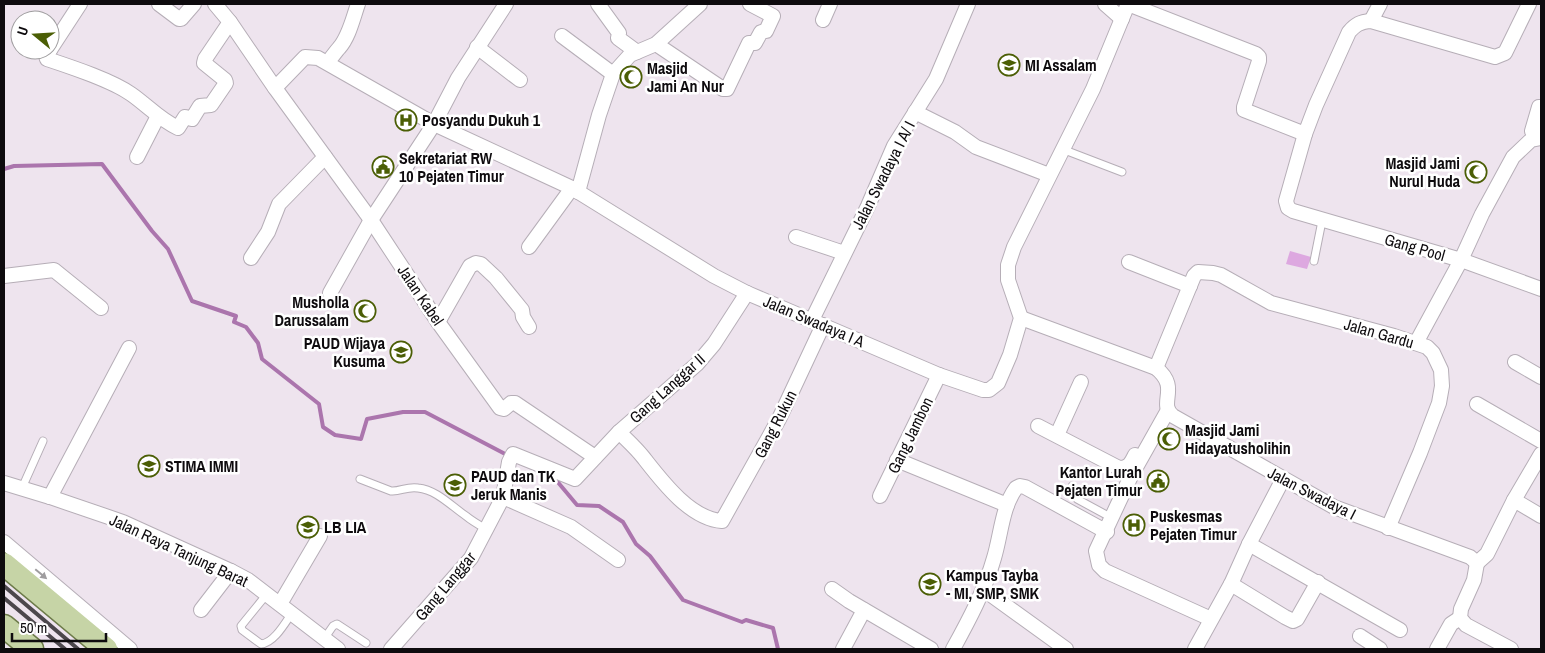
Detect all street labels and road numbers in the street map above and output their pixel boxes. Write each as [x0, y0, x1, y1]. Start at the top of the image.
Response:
street label: Jalan Swadaya I A/ I [846, 117, 920, 233]
street label: Gang Pool [1382, 228, 1448, 266]
street label: Jalan Kabel [393, 260, 449, 330]
street label: Jalan Swadaya I A [760, 290, 868, 352]
street label: Jalan Gardu [1342, 313, 1416, 353]
street label: Gang Langgar II [624, 348, 710, 428]
street label: Gang Rukun [748, 386, 802, 462]
street label: Gang Jambon [882, 393, 938, 477]
street label: Jalan Swadaya I [1264, 461, 1360, 525]
street label: Jalan Raya Tanjung Barat [106, 508, 252, 592]
street label: Gang Langgar [410, 546, 481, 625]

